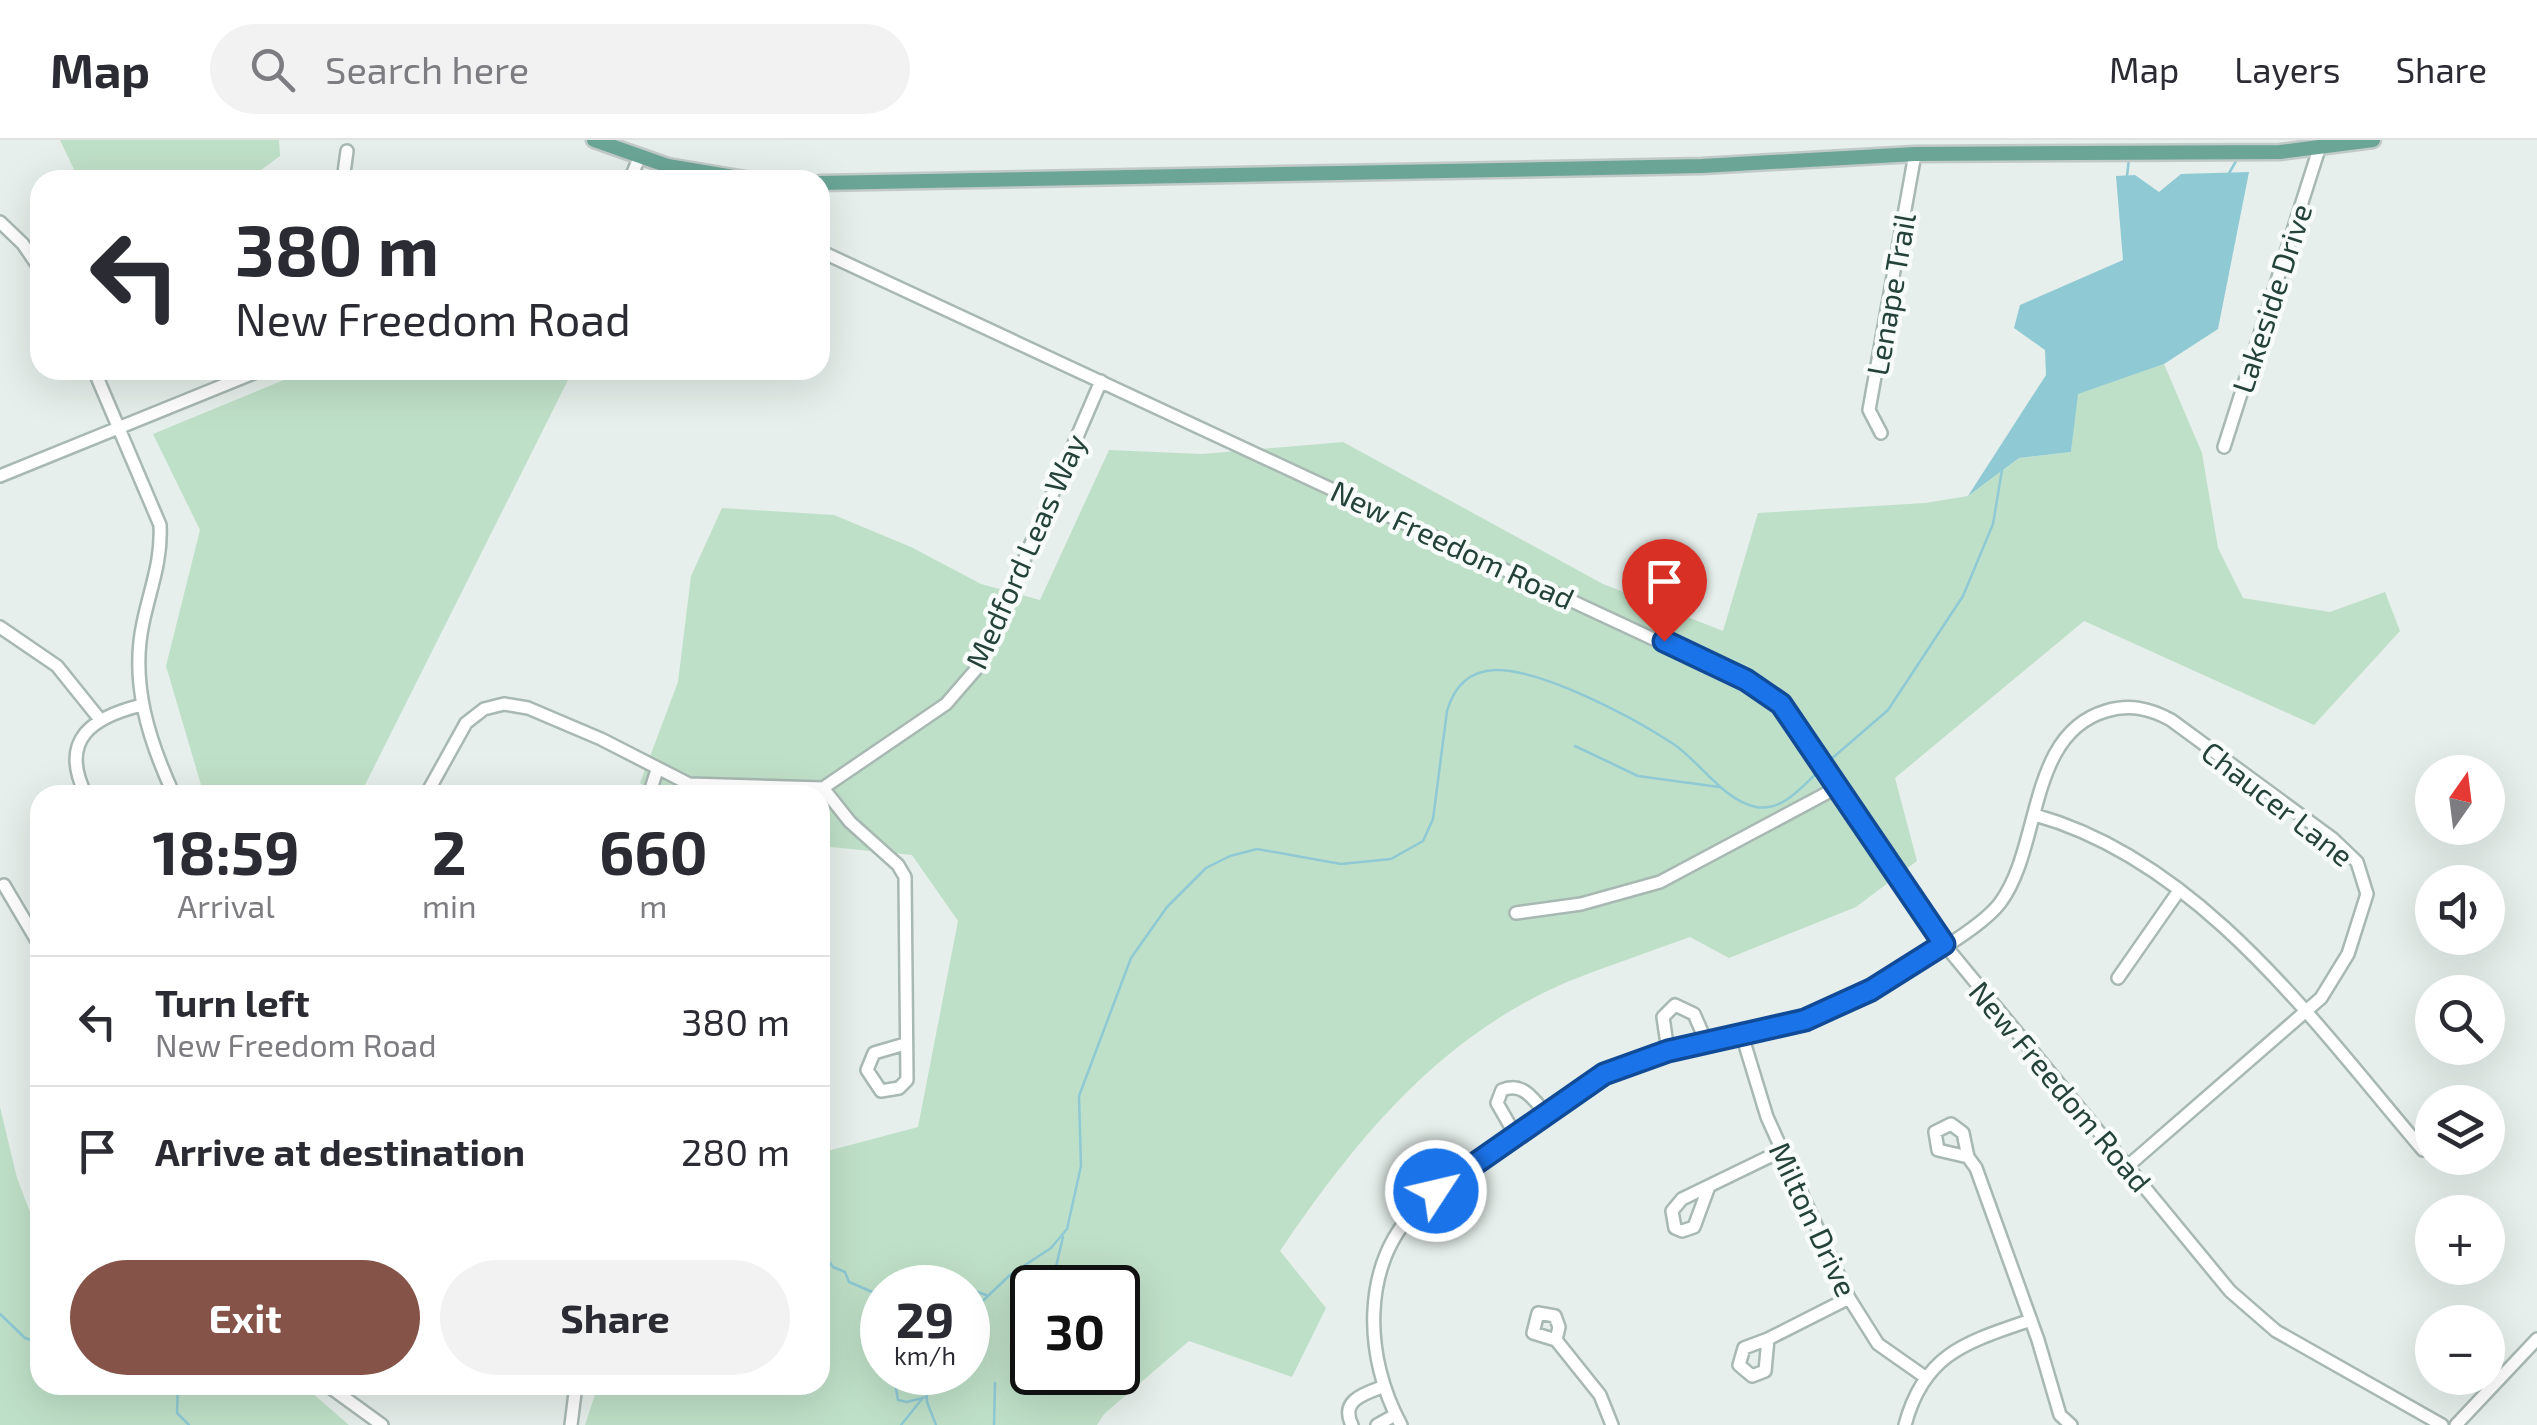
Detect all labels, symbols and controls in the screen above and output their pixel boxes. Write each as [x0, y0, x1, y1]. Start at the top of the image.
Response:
search box [210, 24, 910, 114]
text: Map [50, 40, 150, 98]
icon: search [245, 42, 300, 97]
text: Search here [325, 46, 529, 92]
text: Map [2109, 48, 2179, 90]
text: Layers [2234, 48, 2340, 90]
text: Share [2395, 48, 2487, 90]
street label: Lakeside Drive [2223, 199, 2319, 397]
text: 380 m [235, 206, 439, 290]
icon: left [70, 210, 200, 340]
street label: Lenape Trail [1858, 210, 1922, 378]
text: New Freedom Road [235, 291, 631, 345]
street label: Medford Leas Way [957, 428, 1093, 674]
street label: New Freedom Road [1326, 472, 1580, 616]
pin [1622, 539, 1707, 642]
icon: arrive [1637, 554, 1692, 609]
street label: Chaucer Lane [2195, 733, 2361, 873]
north arrow [2415, 755, 2505, 845]
map controls [2415, 755, 2505, 1395]
text: 18:59 [152, 815, 300, 887]
text: 2 [432, 815, 467, 887]
text: 660 [599, 815, 708, 887]
button: sound [2415, 865, 2505, 955]
text: Arrival [177, 886, 275, 924]
text: min [422, 886, 477, 924]
text: m [639, 886, 667, 924]
street label: New Freedom Road [1962, 973, 2160, 1199]
button: search [2415, 975, 2505, 1065]
text: Turn left [155, 979, 310, 1025]
icon: left [70, 994, 125, 1049]
text: 380 m [681, 998, 790, 1044]
text: New Freedom Road [155, 1025, 436, 1063]
button: layers [2415, 1085, 2505, 1175]
icon: arrive [70, 1124, 125, 1179]
text: Arrive at destination [155, 1128, 525, 1174]
text: 280 m [681, 1128, 790, 1174]
street label: Milton Drive [1763, 1136, 1865, 1302]
position arrow [1384, 1139, 1488, 1243]
button: + [2415, 1195, 2505, 1285]
button: Exit [70, 1260, 420, 1375]
button: Share [440, 1260, 790, 1375]
speed limit sign: 30 [1010, 1265, 1140, 1395]
text: 29 [896, 1288, 954, 1348]
button: − [2415, 1305, 2505, 1395]
text: km/h [894, 1340, 956, 1370]

